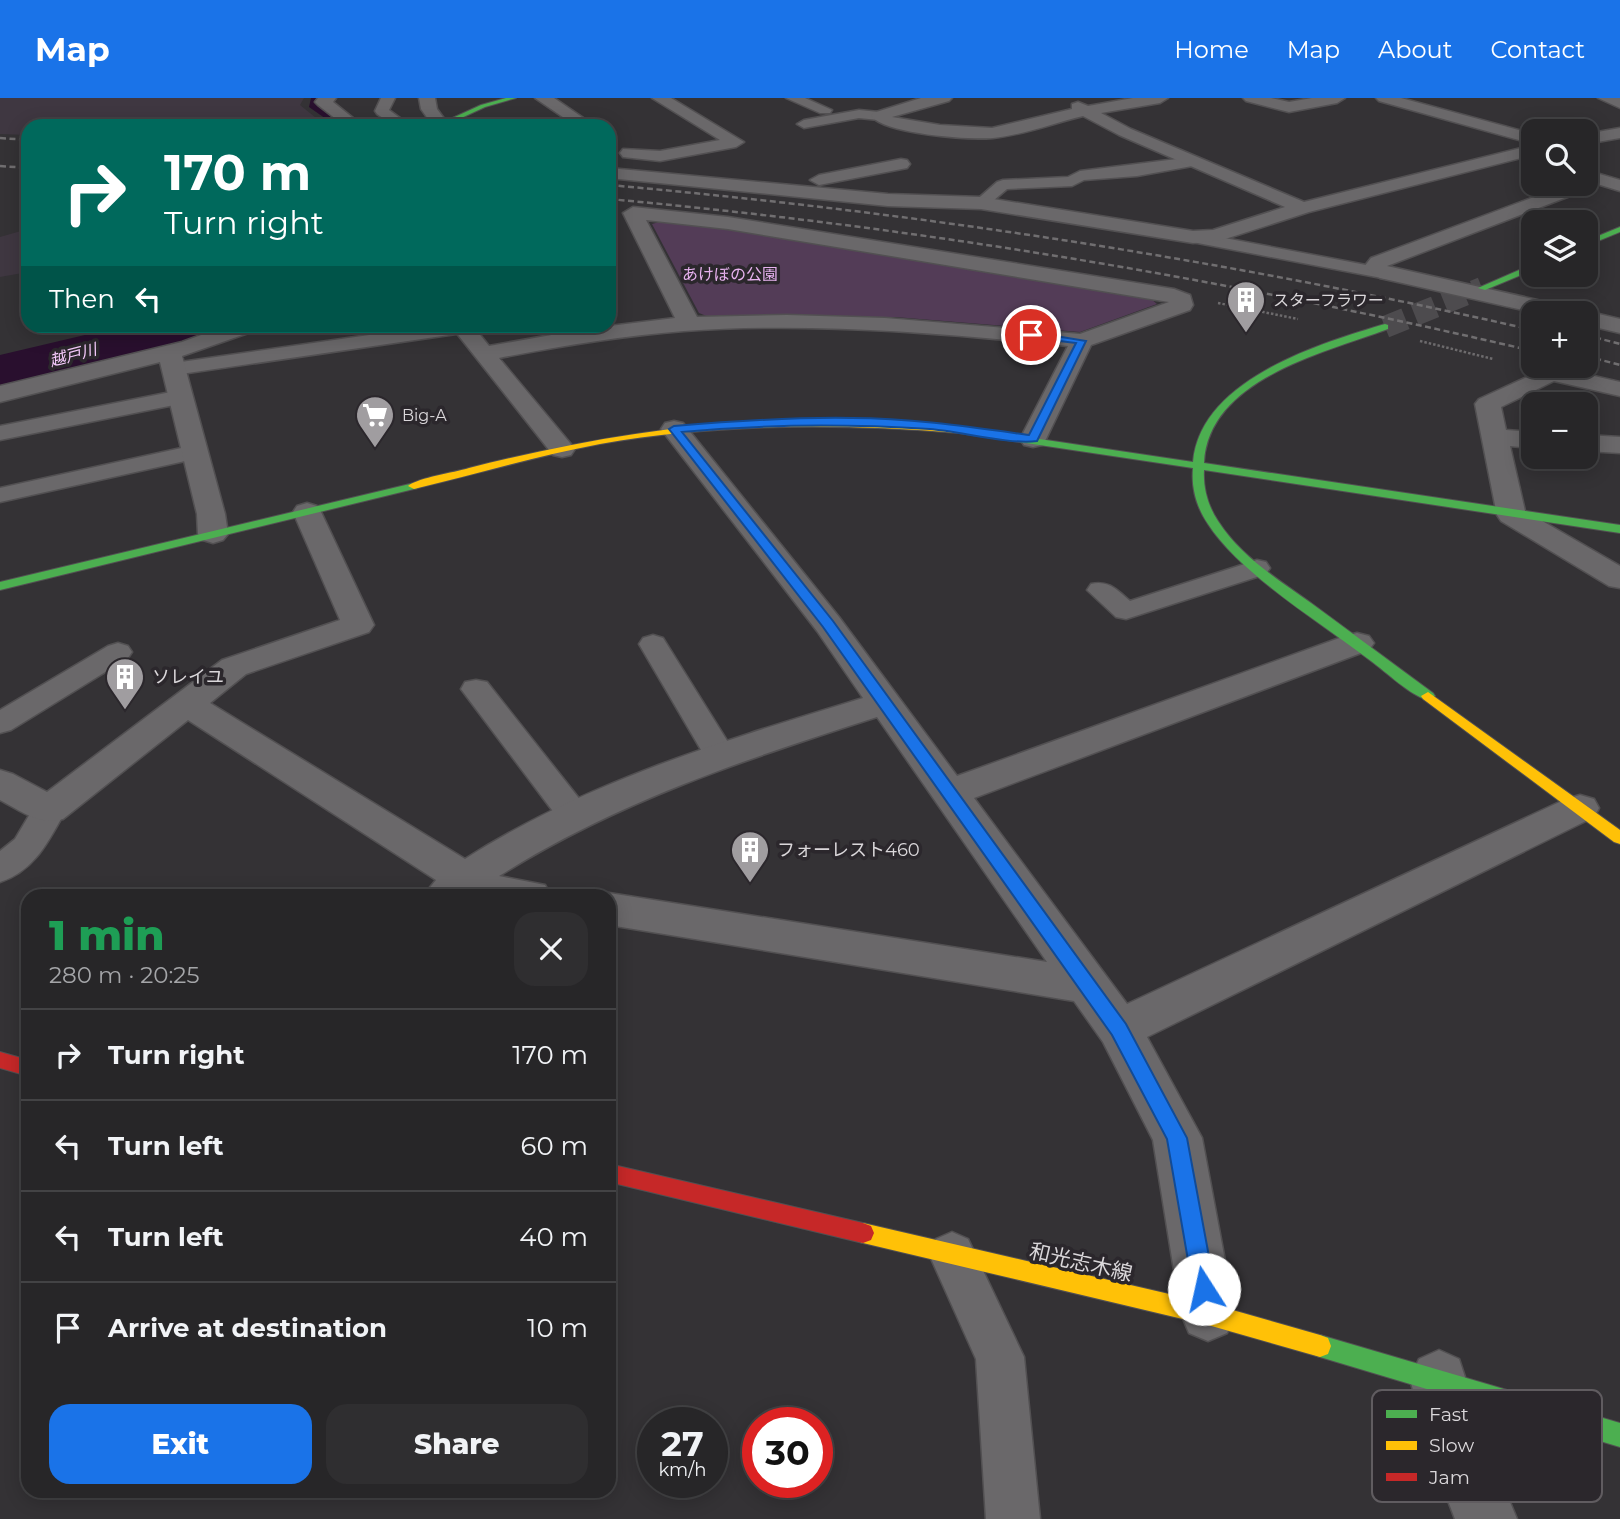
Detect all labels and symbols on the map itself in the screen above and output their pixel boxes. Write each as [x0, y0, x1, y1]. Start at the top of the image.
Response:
park label: あけぼの公園 [682, 265, 778, 284]
building icon: スターフラワー [1225, 279, 1267, 334]
place label: スターフラワー [1273, 291, 1384, 310]
pin [1001, 305, 1061, 365]
water label: 越戸川 [47, 339, 101, 370]
supermarket icon: Big-A [354, 394, 396, 449]
place label: Big-A [402, 406, 447, 425]
building icon: ソレイユ [104, 656, 146, 711]
place label: ソレイユ [152, 666, 224, 688]
building icon: フォーレスト460 [729, 829, 771, 884]
place label: フォーレスト460 [777, 839, 920, 861]
street label: 和光志木線 [1027, 1238, 1135, 1286]
position arrow [1167, 1252, 1241, 1326]
legend [1372, 1390, 1602, 1502]
text: Fast [1429, 1403, 1469, 1426]
speed limit sign: 30 [742, 1407, 833, 1498]
text: Slow [1429, 1434, 1474, 1457]
text: Jam [1428, 1466, 1470, 1489]

